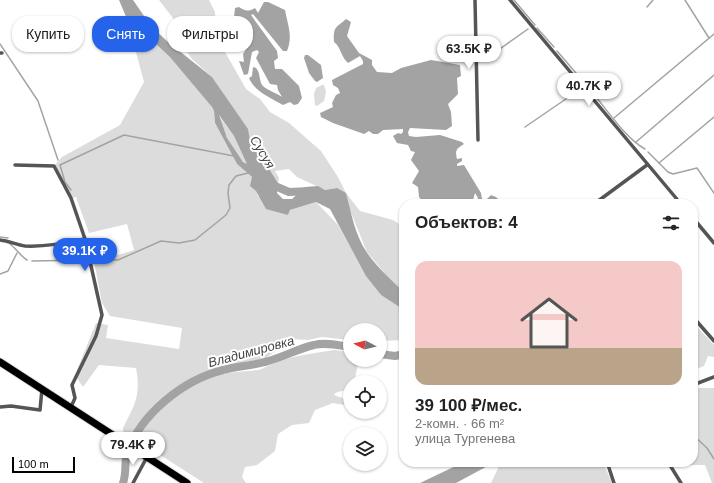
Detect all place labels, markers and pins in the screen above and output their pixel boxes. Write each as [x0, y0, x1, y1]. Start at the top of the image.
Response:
pin: 63.5K ₽ [432, 36, 506, 70]
pin: 40.7K ₽ [552, 73, 626, 107]
pin: 39.1K ₽ [48, 238, 122, 272]
pin: 79.4K ₽ [96, 432, 170, 466]

